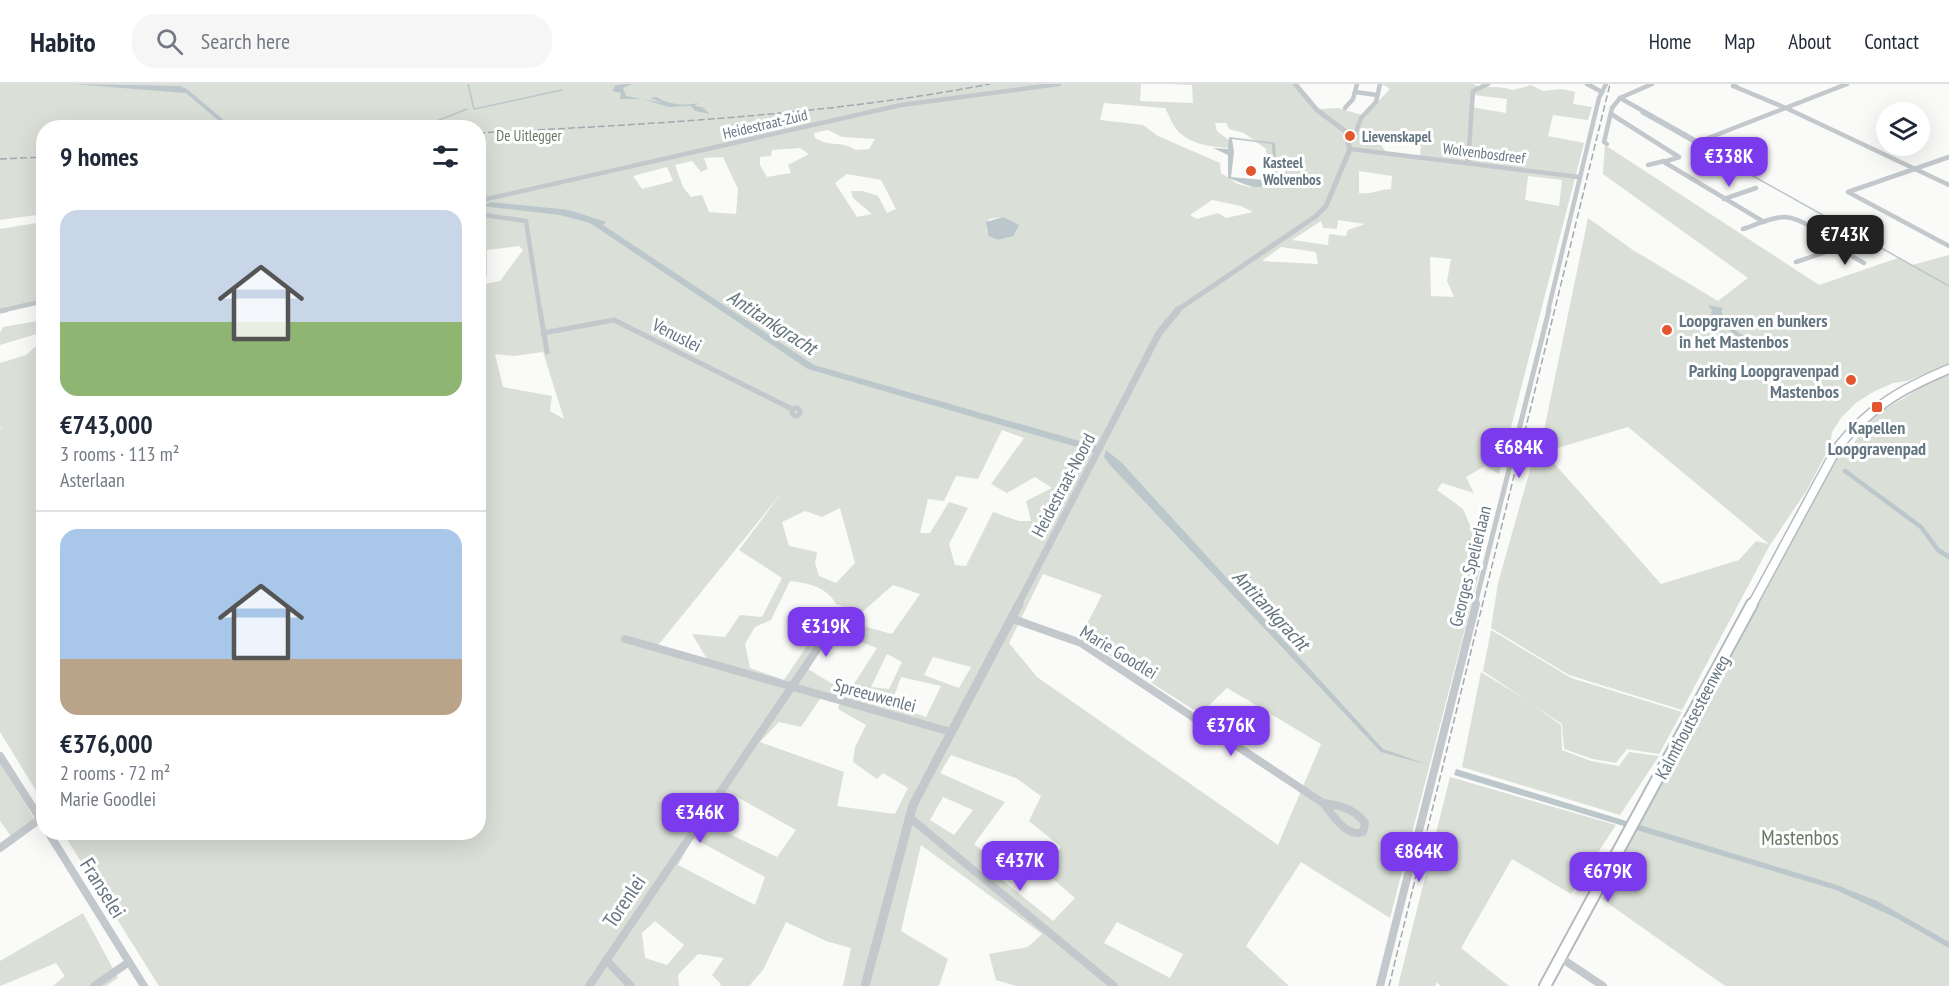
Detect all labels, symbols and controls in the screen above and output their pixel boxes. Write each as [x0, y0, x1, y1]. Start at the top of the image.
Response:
search box [132, 14, 552, 68]
text: Habito [30, 23, 96, 60]
icon: search [153, 25, 186, 58]
text: Search here [201, 27, 290, 55]
text: Home [1649, 28, 1691, 55]
text: Map [1724, 28, 1755, 55]
text: About [1788, 28, 1831, 55]
text: Contact [1864, 28, 1919, 55]
map controls [1876, 102, 1930, 156]
button: layers [1876, 102, 1930, 156]
street label: Heidestraat-Zuid [721, 105, 809, 143]
park label: De Uitlegger [496, 126, 563, 145]
place label: Lievenskapel [1362, 127, 1432, 146]
marker: Lievenskapel [1343, 129, 1357, 143]
pin: €338K [1687, 137, 1771, 188]
street label: Wolvenbosdreef [1442, 139, 1527, 168]
text: 9 homes [60, 140, 138, 173]
icon: filters [429, 140, 462, 173]
text: €338K [1705, 143, 1753, 169]
place label: Kasteel Wolvenbos [1262, 153, 1321, 189]
marker: Kasteel Wolvenbos [1244, 164, 1258, 178]
pin: €743K [1803, 215, 1887, 266]
text: €743K [1821, 221, 1869, 247]
icon: home [207, 249, 315, 357]
water label: Antitankgracht [722, 283, 824, 362]
place label: Loopgraven en bunkers in het Mastenbos [1679, 309, 1828, 353]
street label: Venuslei [648, 312, 705, 357]
marker: Loopgraven en bunkers in het Mastenbos [1660, 323, 1674, 337]
place label: Parking Loopgravenpad Mastenbos [1689, 359, 1839, 403]
marker: Parking Loopgravenpad Mastenbos [1844, 373, 1858, 387]
marker: Kapellen Loopgravenpad [1870, 400, 1884, 414]
text: €743,000 [60, 408, 153, 441]
place label: Kapellen Loopgravenpad [1828, 416, 1926, 460]
pin: €684K [1477, 428, 1561, 479]
street label: Heidestraat-Noord [1026, 429, 1100, 541]
text: €684K [1495, 434, 1543, 460]
text: 3 rooms · 113 m² [60, 441, 179, 467]
text: Asterlaan [60, 467, 125, 493]
street label: Georges Spelierlaan [1444, 503, 1496, 629]
water label: Antitankgracht [1227, 564, 1317, 658]
icon: home [207, 568, 315, 676]
pin: €319K [784, 607, 868, 658]
text: €319K [802, 613, 850, 639]
street label: Marie Goodlei [1076, 620, 1162, 684]
street label: Kalmthoutsesteenweg [1650, 651, 1734, 783]
street label: Spreeuwenlei [831, 673, 919, 717]
pin: €376K [1189, 706, 1273, 757]
text: €376K [1207, 712, 1255, 738]
text: €376,000 [60, 727, 153, 760]
text: 2 rooms · 72 m² [60, 760, 170, 786]
text: Marie Goodlei [60, 786, 156, 812]
pin: €346K [658, 793, 742, 844]
text: €346K [676, 799, 724, 825]
park label: Mastenbos [1761, 824, 1839, 851]
pin: €864K [1377, 832, 1461, 883]
text: €864K [1395, 838, 1443, 864]
pin: €437K [978, 841, 1062, 892]
text: €437K [996, 847, 1044, 873]
pin: €679K [1566, 852, 1650, 903]
street label: Franselei [74, 853, 132, 923]
text: €679K [1584, 858, 1632, 884]
street label: Torenlei [597, 869, 651, 933]

